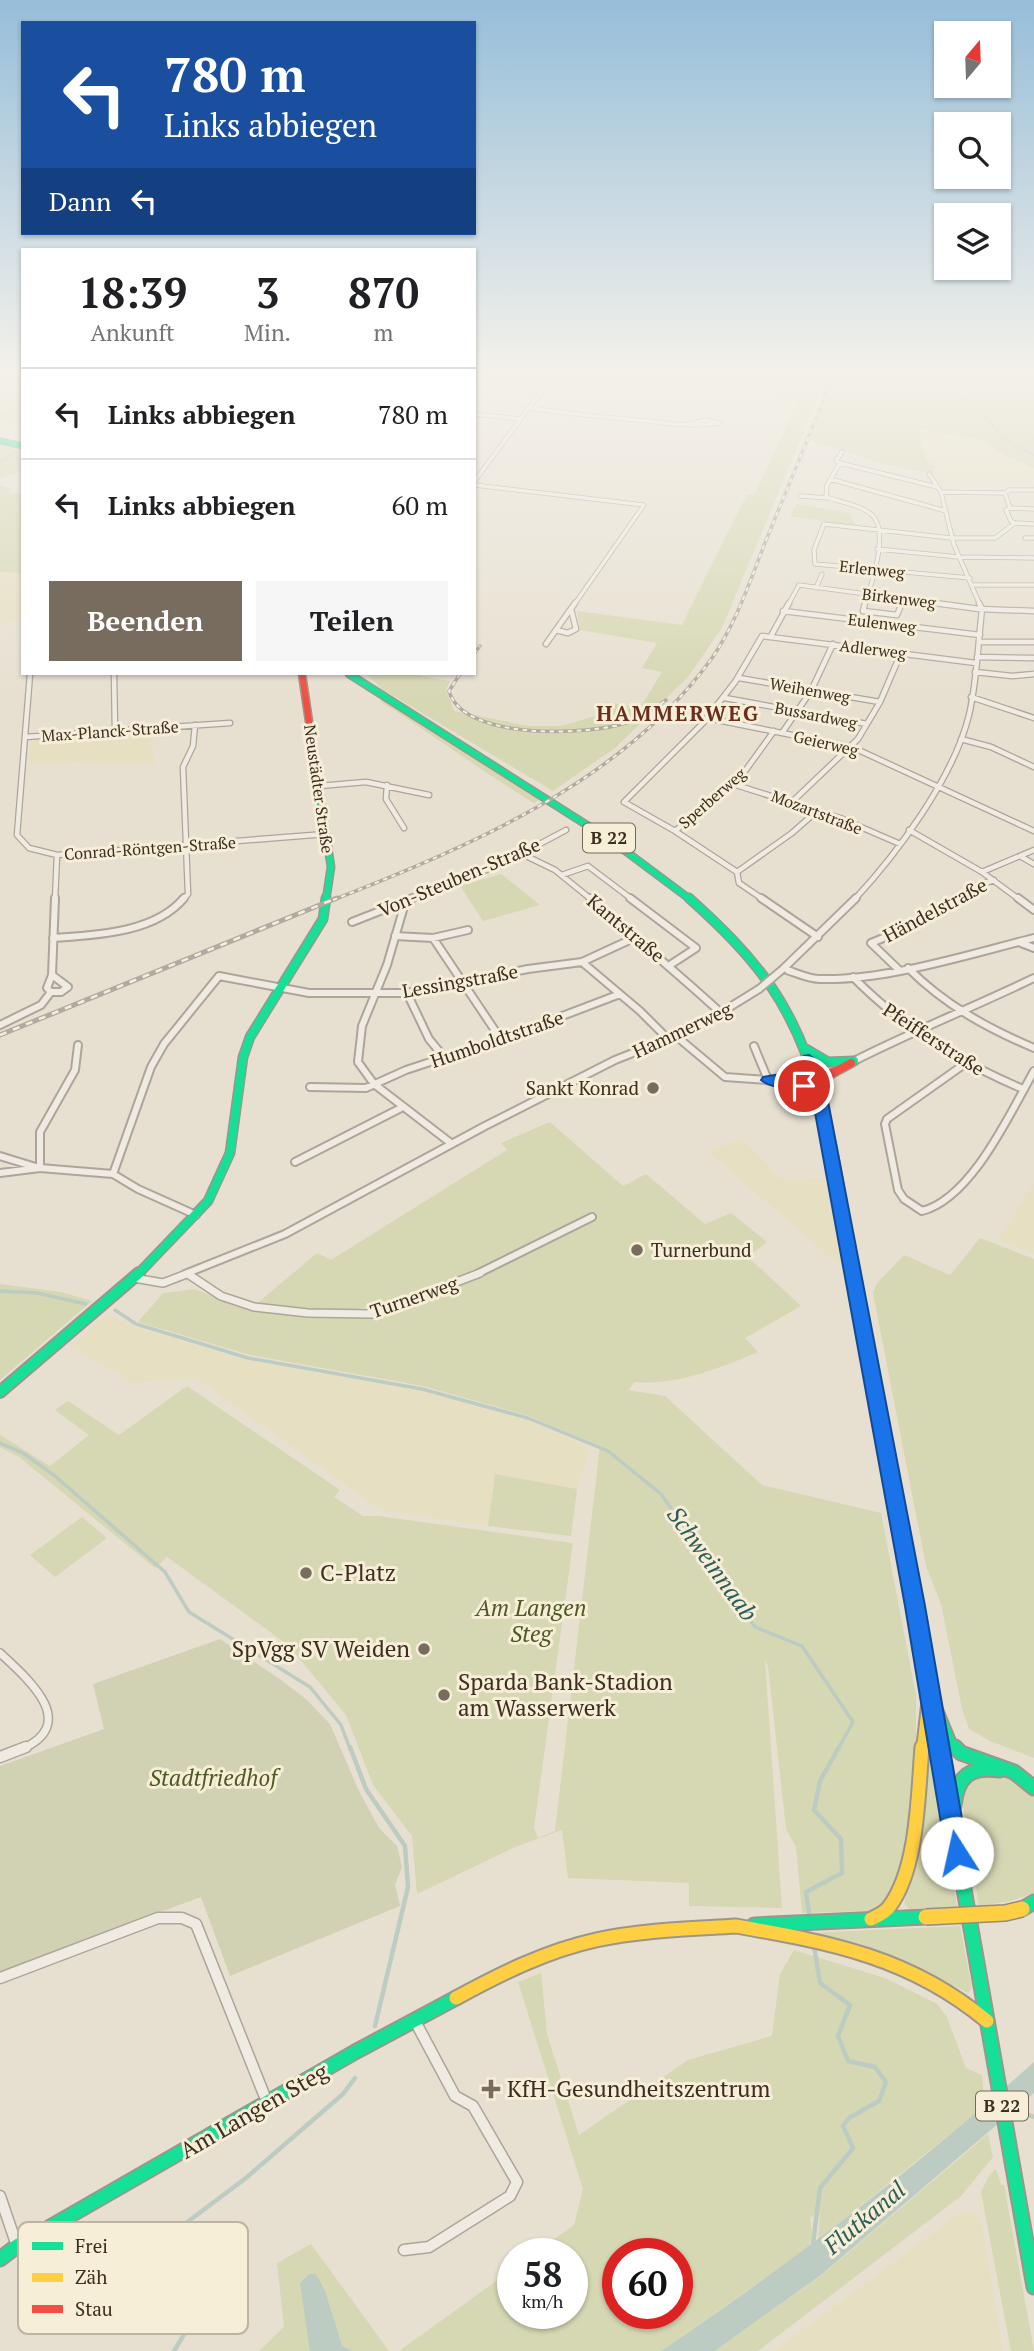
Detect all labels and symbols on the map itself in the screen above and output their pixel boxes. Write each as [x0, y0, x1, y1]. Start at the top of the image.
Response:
north arrow [934, 21, 1012, 98]
street label: Erlenweg [838, 555, 906, 583]
street label: Birkenweg [861, 583, 938, 614]
street label: Eulenweg [847, 608, 918, 638]
street label: Adlerweg [838, 634, 908, 664]
street label: Weihenweg [768, 672, 853, 708]
street label: Bussardweg [773, 696, 860, 734]
district label: HAMMERWEG [596, 699, 760, 727]
street label: Max-Planck-Straße [41, 715, 179, 747]
street label: Neustädter Straße [299, 723, 339, 855]
street label: Geierweg [791, 725, 861, 761]
street label: Sperberweg [674, 762, 751, 833]
street label: Mozartstraße [768, 785, 866, 839]
road number: B 22 [583, 824, 635, 852]
street label: Conrad-Röntgen-Straße [63, 831, 237, 865]
street label: Von-Steuben-Straße [374, 831, 544, 922]
street label: Händelstraße [878, 872, 991, 947]
street label: Kantstraße [582, 888, 670, 967]
street label: Lessingstraße [400, 958, 520, 1003]
street label: Hammerweg [628, 995, 736, 1063]
street label: Pfeifferstraße [879, 996, 990, 1081]
street label: Humboldtstraße [427, 1004, 567, 1073]
pin [774, 1056, 834, 1116]
place label: Sankt Konrad [526, 1075, 639, 1100]
marker: Sankt Konrad [645, 1080, 661, 1096]
place label: Turnerbund [651, 1237, 752, 1262]
marker: Turnerbund [629, 1242, 645, 1258]
street label: Turnerweg [367, 1270, 462, 1323]
water label: Schweinnaab [660, 1500, 765, 1627]
place label: C-Platz [320, 1557, 396, 1588]
marker: C-Platz [298, 1565, 314, 1581]
park label: Am Langen Steg [474, 1592, 586, 1649]
place label: SpVgg SV Weiden [232, 1633, 410, 1664]
marker: SpVgg SV Weiden [416, 1641, 432, 1657]
place label: Sparda Bank-Stadion am Wasserwerk [458, 1666, 673, 1723]
marker: Sparda Bank-Stadion am Wasserwerk [436, 1687, 452, 1703]
park label: Stadtfriedhof [149, 1762, 281, 1793]
position arrow [920, 1816, 994, 1890]
street label: Am Langen Steg [174, 2055, 334, 2166]
place label: KfH-Gesundheitszentrum [507, 2073, 770, 2104]
marker: KfH-Gesundheitszentrum [481, 2079, 501, 2099]
road number: B 22 [976, 2092, 1028, 2120]
water label: Flutkanal [816, 2173, 912, 2261]
legend [18, 2222, 248, 2334]
text: Frei [75, 2233, 108, 2258]
speed limit sign: 60 [602, 2238, 693, 2329]
text: Zäh [75, 2264, 107, 2289]
text: Stau [75, 2296, 113, 2321]

